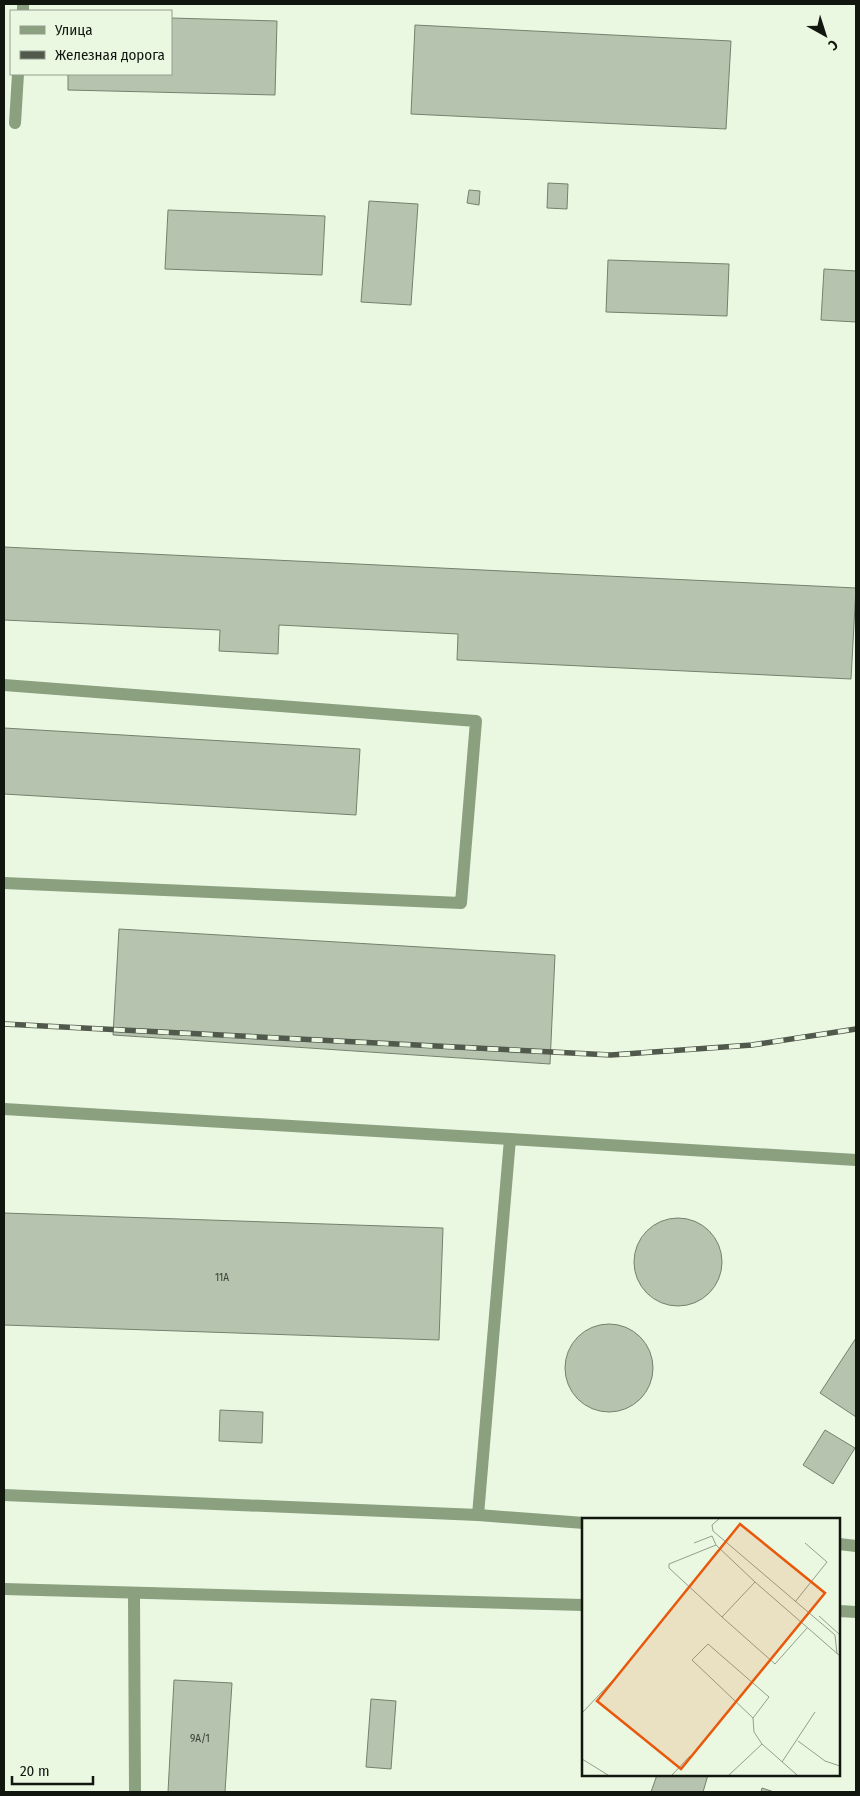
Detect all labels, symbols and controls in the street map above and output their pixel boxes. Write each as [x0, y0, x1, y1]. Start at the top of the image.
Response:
legend [10, 10, 172, 75]
north arrow [800, 10, 850, 60]
text: Улица [54, 21, 93, 39]
text: С [824, 36, 841, 54]
text: Железная дорога [55, 46, 165, 64]
house number: 11А [215, 1271, 229, 1284]
inset map [582, 1518, 840, 1776]
house number: 9А/1 [190, 1732, 210, 1745]
scale bar [12, 1754, 94, 1786]
text: 20 m [20, 1762, 50, 1780]

